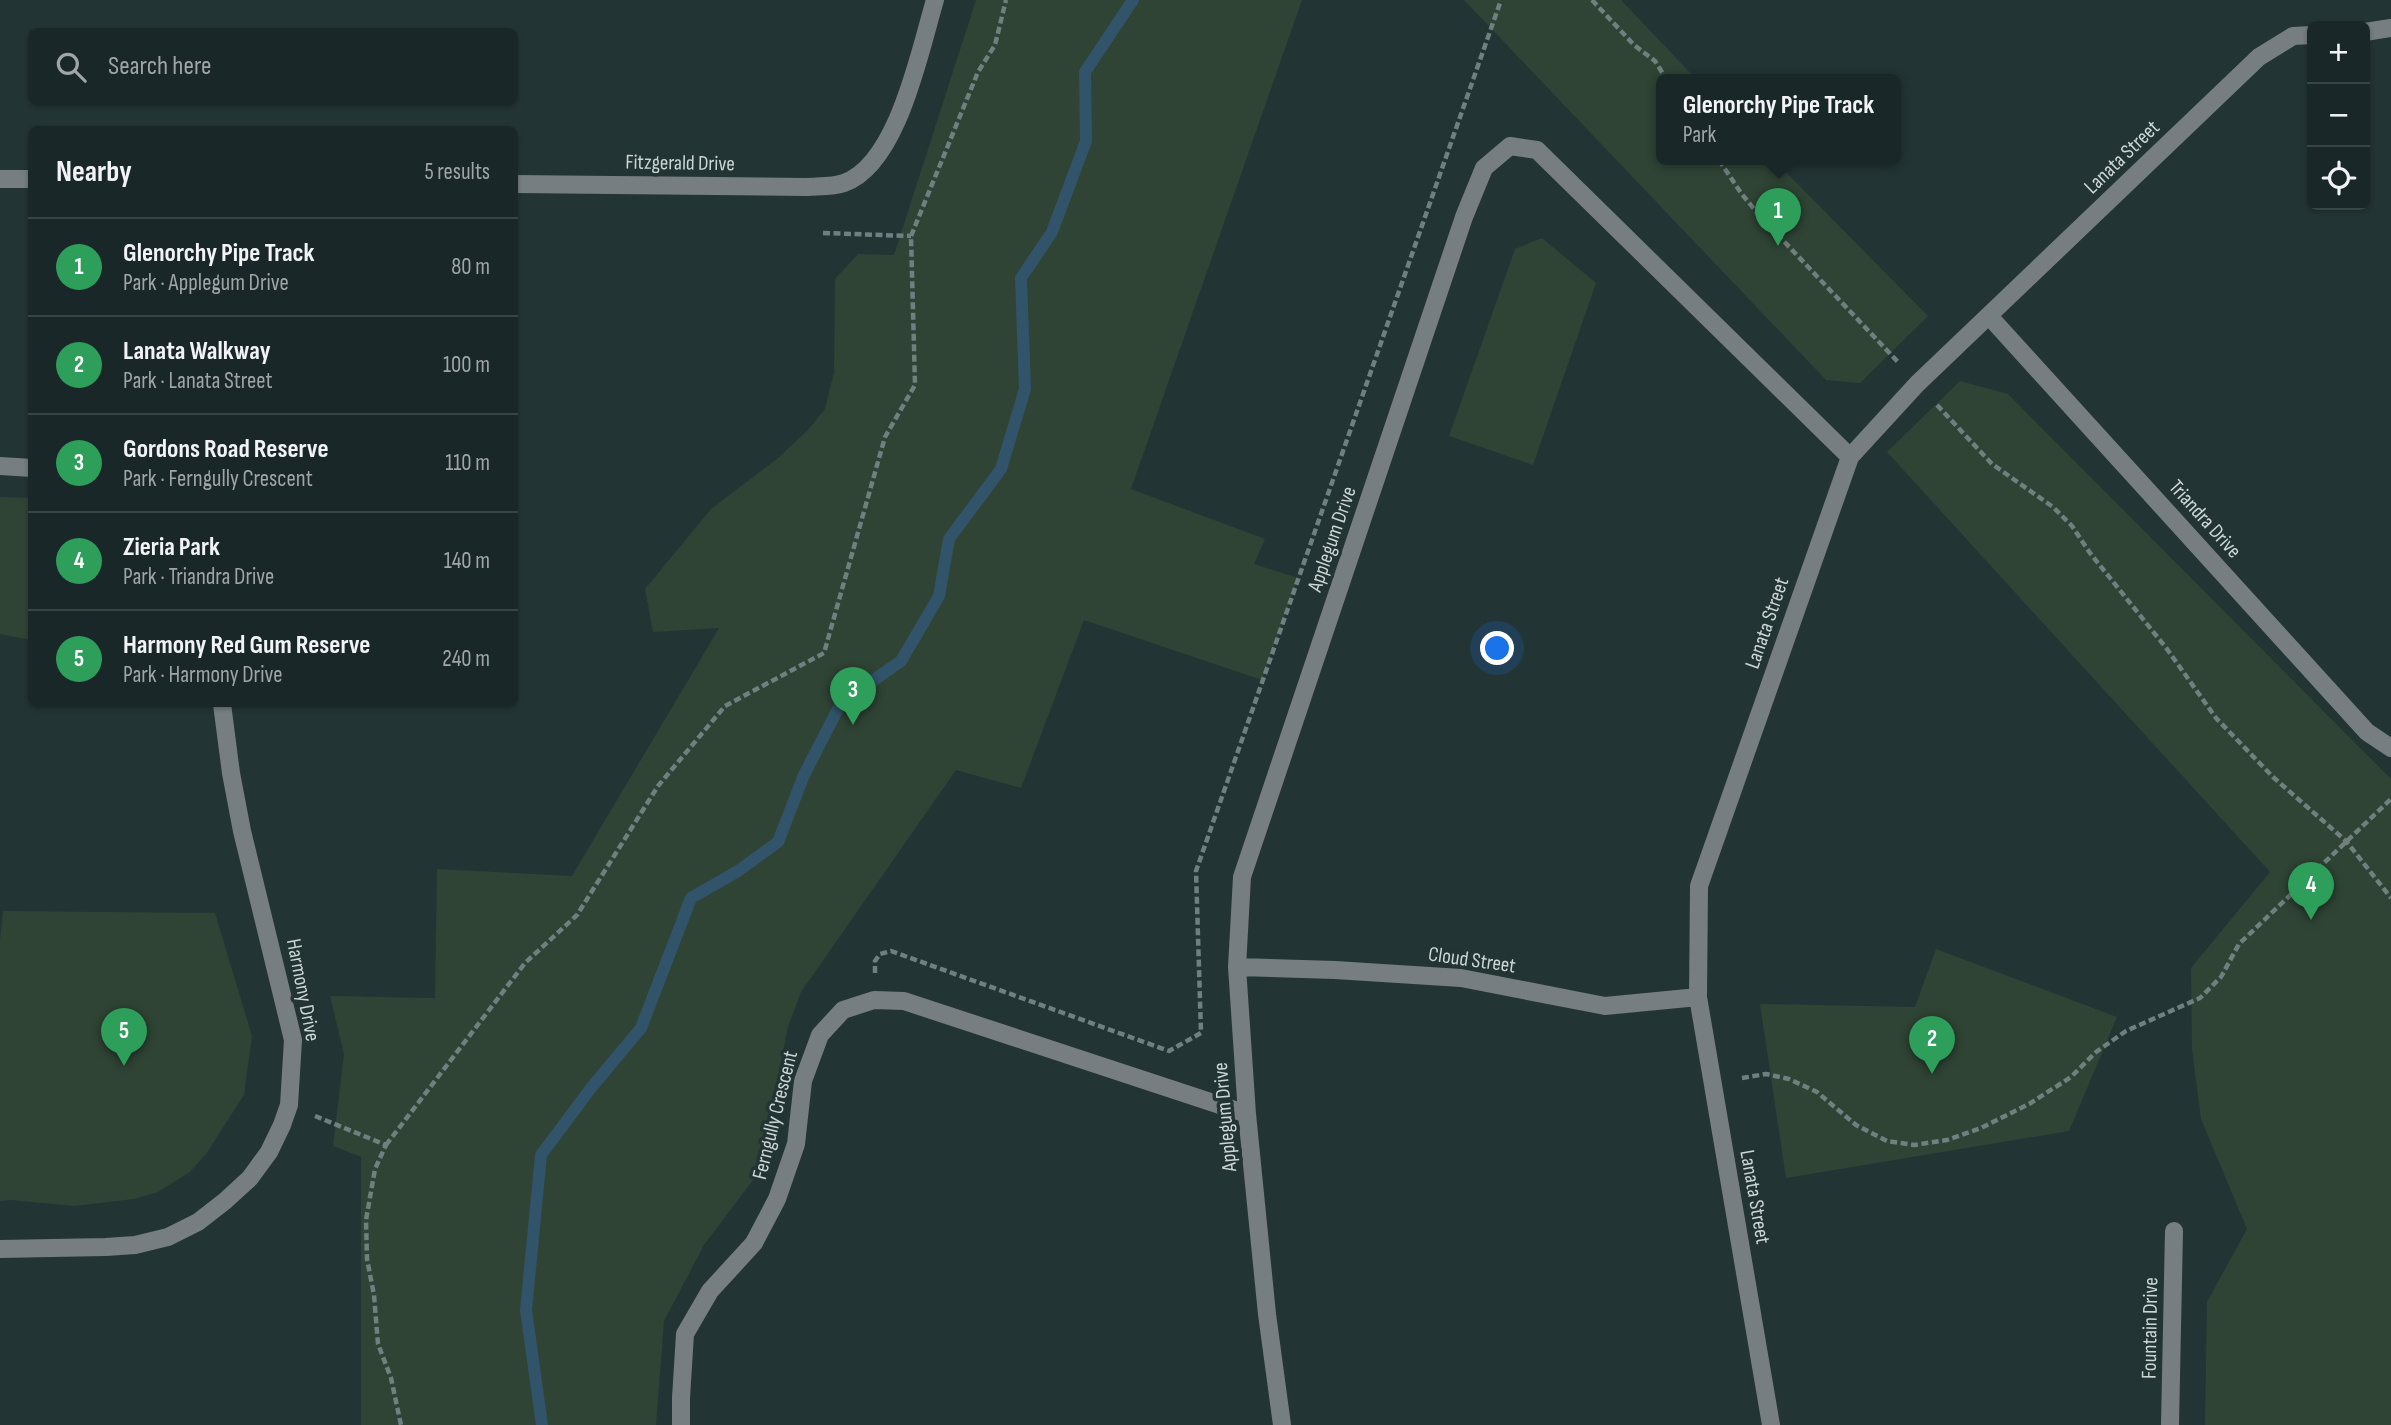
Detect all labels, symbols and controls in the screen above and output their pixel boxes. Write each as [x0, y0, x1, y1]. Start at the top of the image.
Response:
map controls [2307, 21, 2370, 210]
button: + [2307, 21, 2370, 84]
search box [28, 28, 518, 105]
icon: search [52, 48, 90, 86]
text: Search here [108, 51, 211, 82]
popup [1656, 74, 1901, 165]
button: − [2307, 84, 2370, 147]
text: Glenorchy Pipe Track [1683, 90, 1874, 121]
street label: Lanata Street [2079, 115, 2165, 199]
text: Park [1683, 121, 1716, 149]
button: locate [2307, 147, 2370, 210]
street label: Fitzgerald Drive [625, 150, 735, 176]
text: Nearby [56, 154, 132, 190]
text: 5 results [424, 158, 490, 186]
pin: 1 [1755, 188, 1801, 246]
text: Glenorchy Pipe Track [123, 238, 315, 269]
text: 1 [74, 253, 84, 281]
text: 80 m [451, 253, 490, 281]
text: Park · Applegum Drive [123, 269, 289, 297]
text: Lanata Walkway [123, 336, 271, 367]
text: 2 [74, 351, 84, 379]
text: 100 m [443, 351, 490, 379]
text: Park · Lanata Street [123, 367, 273, 395]
text: Gordons Road Reserve [123, 434, 329, 465]
text: 3 [74, 449, 84, 477]
text: 110 m [445, 449, 490, 477]
text: Park · Ferngully Crescent [123, 465, 313, 493]
street label: Triandra Drive [2163, 475, 2247, 563]
street label: Applegum Drive [1302, 483, 1362, 596]
text: Zieria Park [123, 532, 220, 563]
text: 4 [74, 547, 84, 575]
text: 140 m [444, 547, 490, 575]
text: Park · Triandra Drive [123, 563, 274, 591]
street label: Lanata Street [1740, 574, 1794, 672]
text: Harmony Red Gum Reserve [123, 630, 370, 661]
your location [1480, 631, 1514, 665]
text: 5 [74, 645, 84, 673]
text: 240 m [442, 645, 490, 673]
text: Park · Harmony Drive [123, 661, 282, 689]
pin: 3 [830, 667, 876, 725]
pin: 4 [2288, 862, 2334, 920]
street label: Harmony Drive [281, 937, 325, 1043]
street label: Cloud Street [1427, 941, 1517, 979]
pin: 5 [101, 1008, 147, 1066]
pin: 2 [1909, 1016, 1955, 1074]
street label: Ferngully Crescent [747, 1048, 803, 1182]
street label: Applegum Drive [1208, 1061, 1242, 1174]
street label: Lanata Street [1734, 1148, 1776, 1246]
street label: Fountain Drive [2137, 1277, 2163, 1379]

